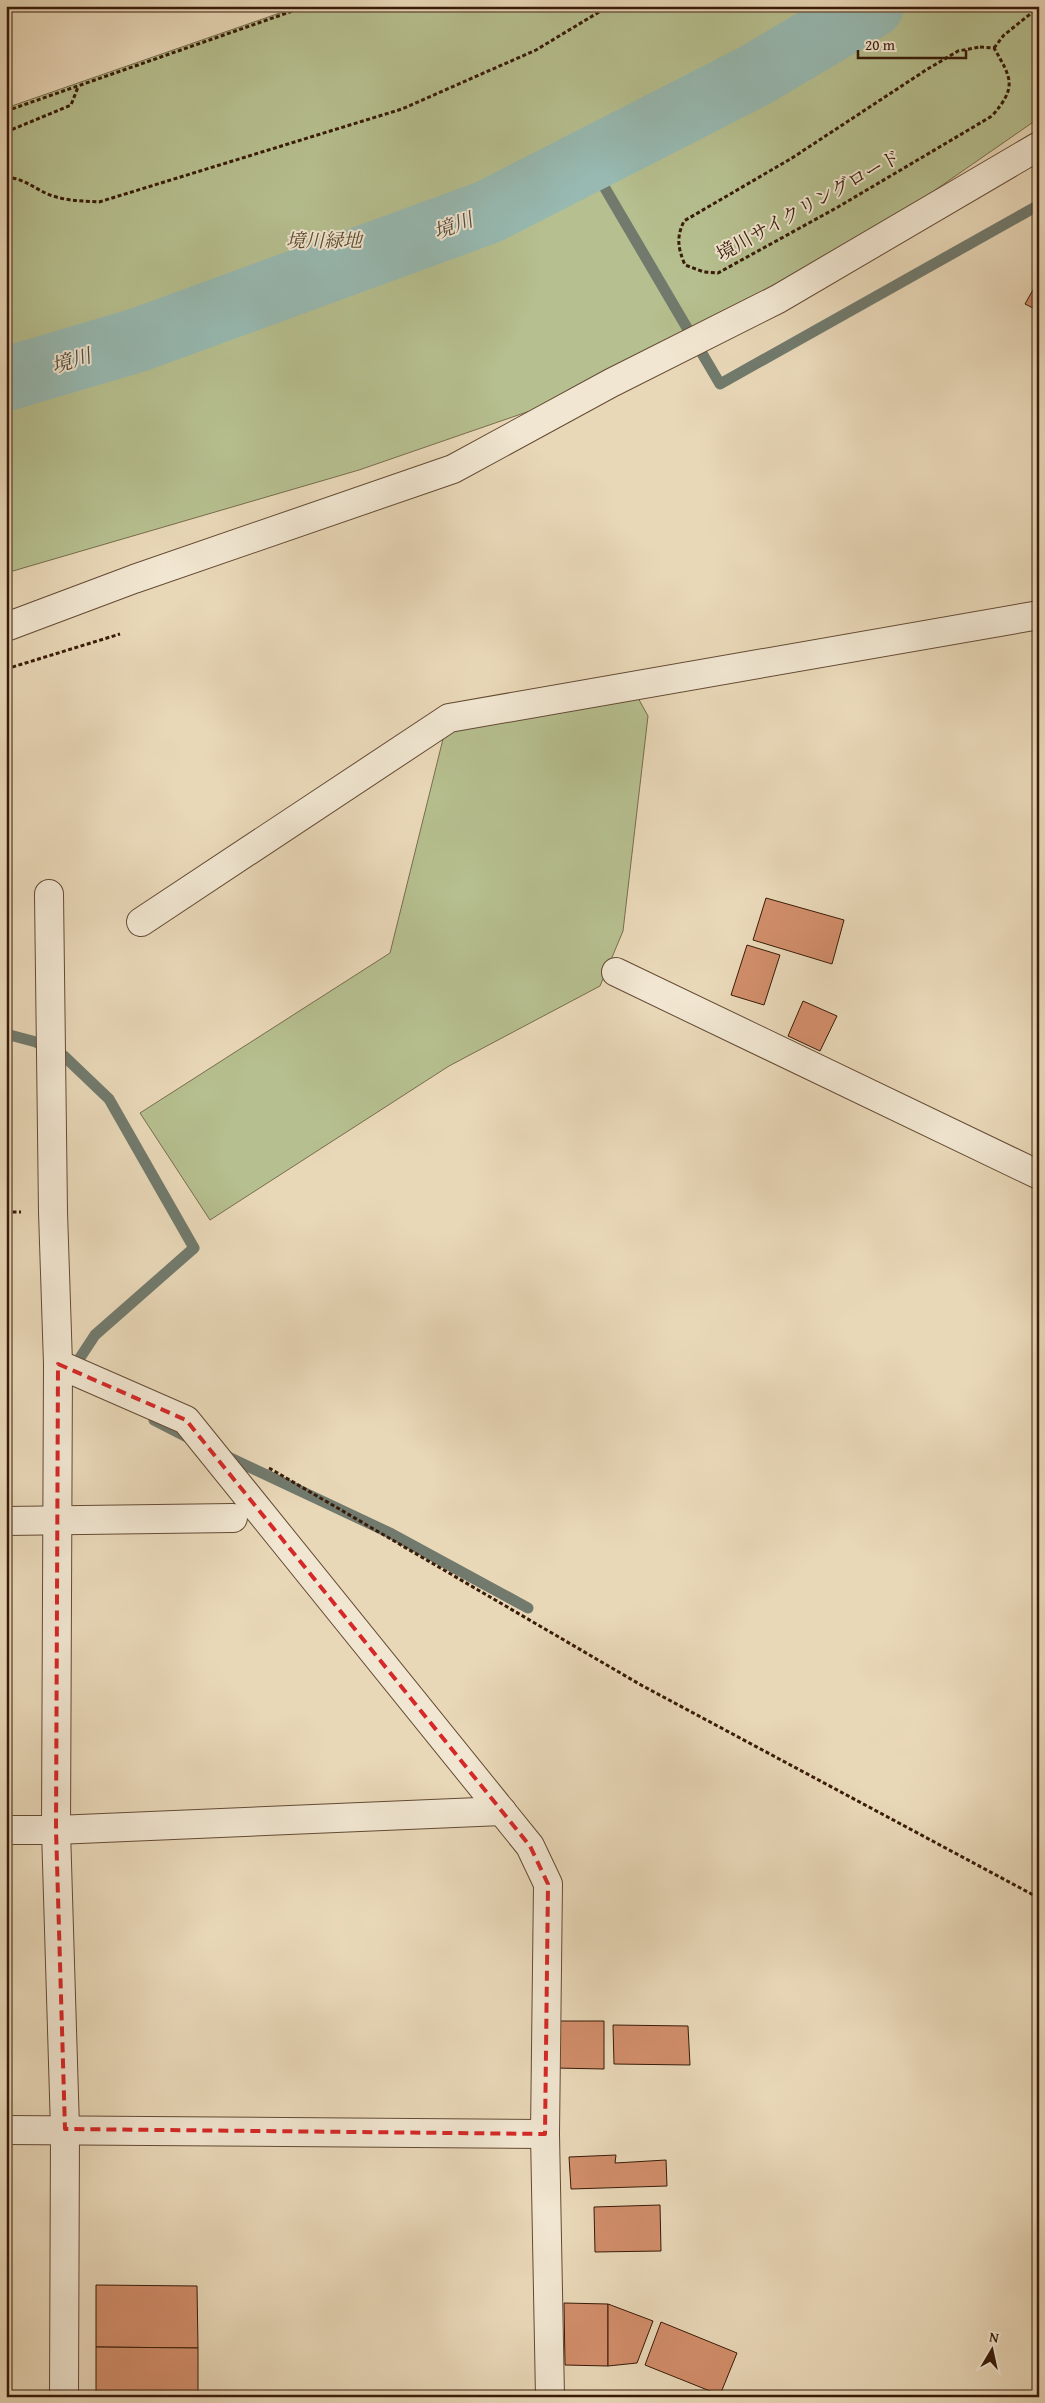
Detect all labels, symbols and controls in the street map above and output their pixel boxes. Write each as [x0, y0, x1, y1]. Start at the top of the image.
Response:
scale bar [858, 28, 965, 60]
text: 20 m [865, 34, 896, 55]
street label: 境川サイクリングロード [711, 143, 905, 267]
water label: 境川 [429, 204, 479, 245]
park label: 境川緑地 [286, 226, 364, 254]
water label: 境川 [48, 340, 96, 380]
north arrow [968, 2326, 1018, 2376]
text: N [988, 2327, 1001, 2348]

